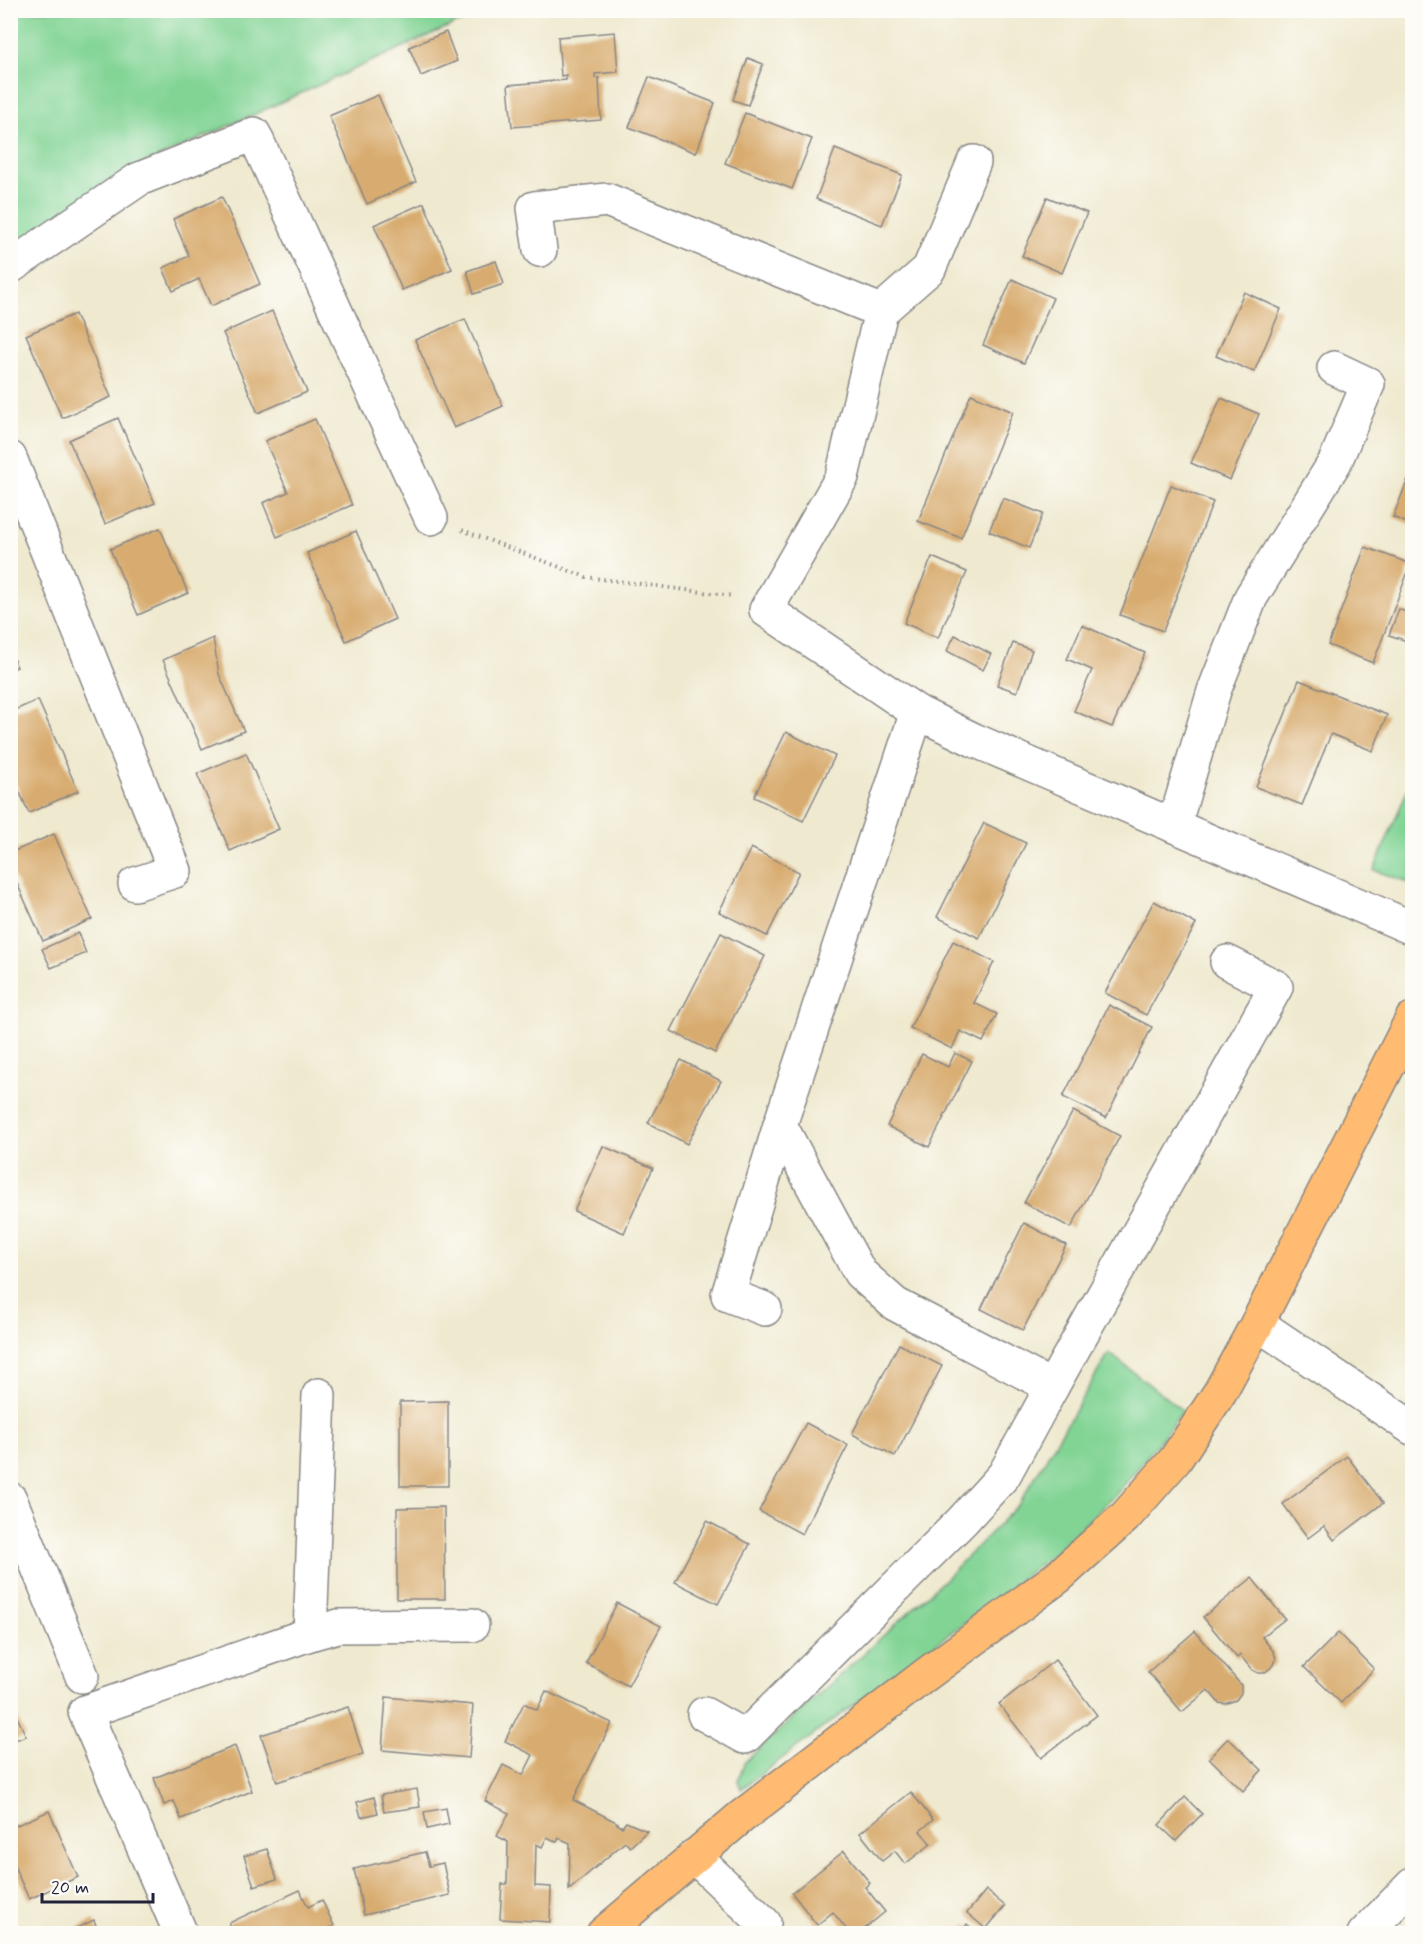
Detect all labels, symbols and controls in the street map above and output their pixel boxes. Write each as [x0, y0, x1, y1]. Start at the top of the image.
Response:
scale bar [42, 1866, 153, 1904]
text: 20 m [51, 1876, 89, 1900]

